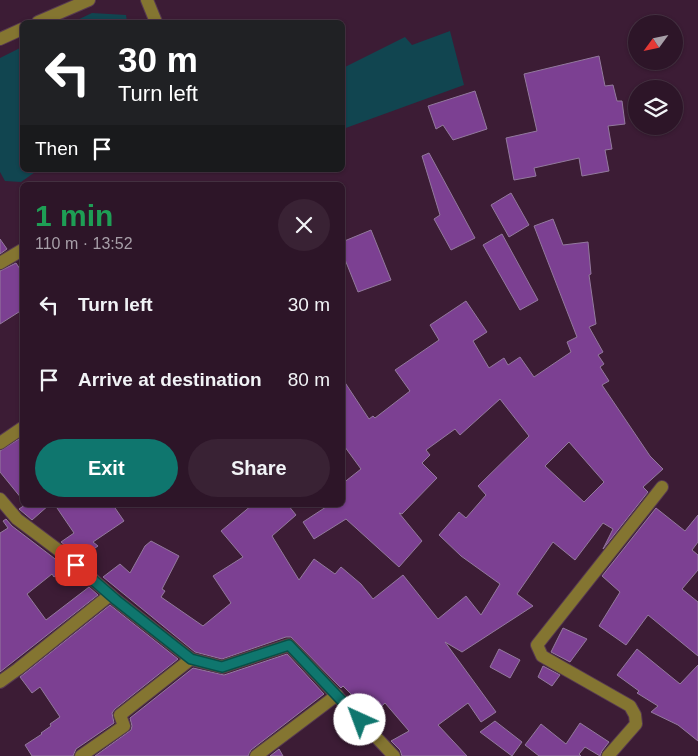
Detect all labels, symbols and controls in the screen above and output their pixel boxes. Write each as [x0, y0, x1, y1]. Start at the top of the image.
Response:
north arrow [628, 15, 682, 70]
map controls [628, 15, 683, 135]
icon: left [35, 40, 100, 105]
text: 30 m [118, 40, 198, 79]
button: layers [628, 80, 683, 135]
text: Turn left [118, 81, 198, 106]
icon: arrive [88, 135, 116, 163]
text: Then [35, 138, 78, 159]
text: 1 min [35, 199, 113, 232]
button: close [278, 199, 330, 251]
text: 110 m · 13:52 [35, 235, 133, 252]
icon: left [35, 291, 63, 319]
text: Turn left [78, 294, 153, 315]
text: 30 m [288, 294, 330, 315]
icon: arrive [35, 366, 63, 394]
text: Arrive at destination [78, 369, 262, 390]
text: 80 m [288, 369, 330, 390]
button: Exit [35, 439, 178, 497]
button: Share [188, 439, 330, 497]
pin [55, 544, 97, 586]
icon: arrive [62, 551, 90, 579]
position arrow [333, 693, 385, 745]

